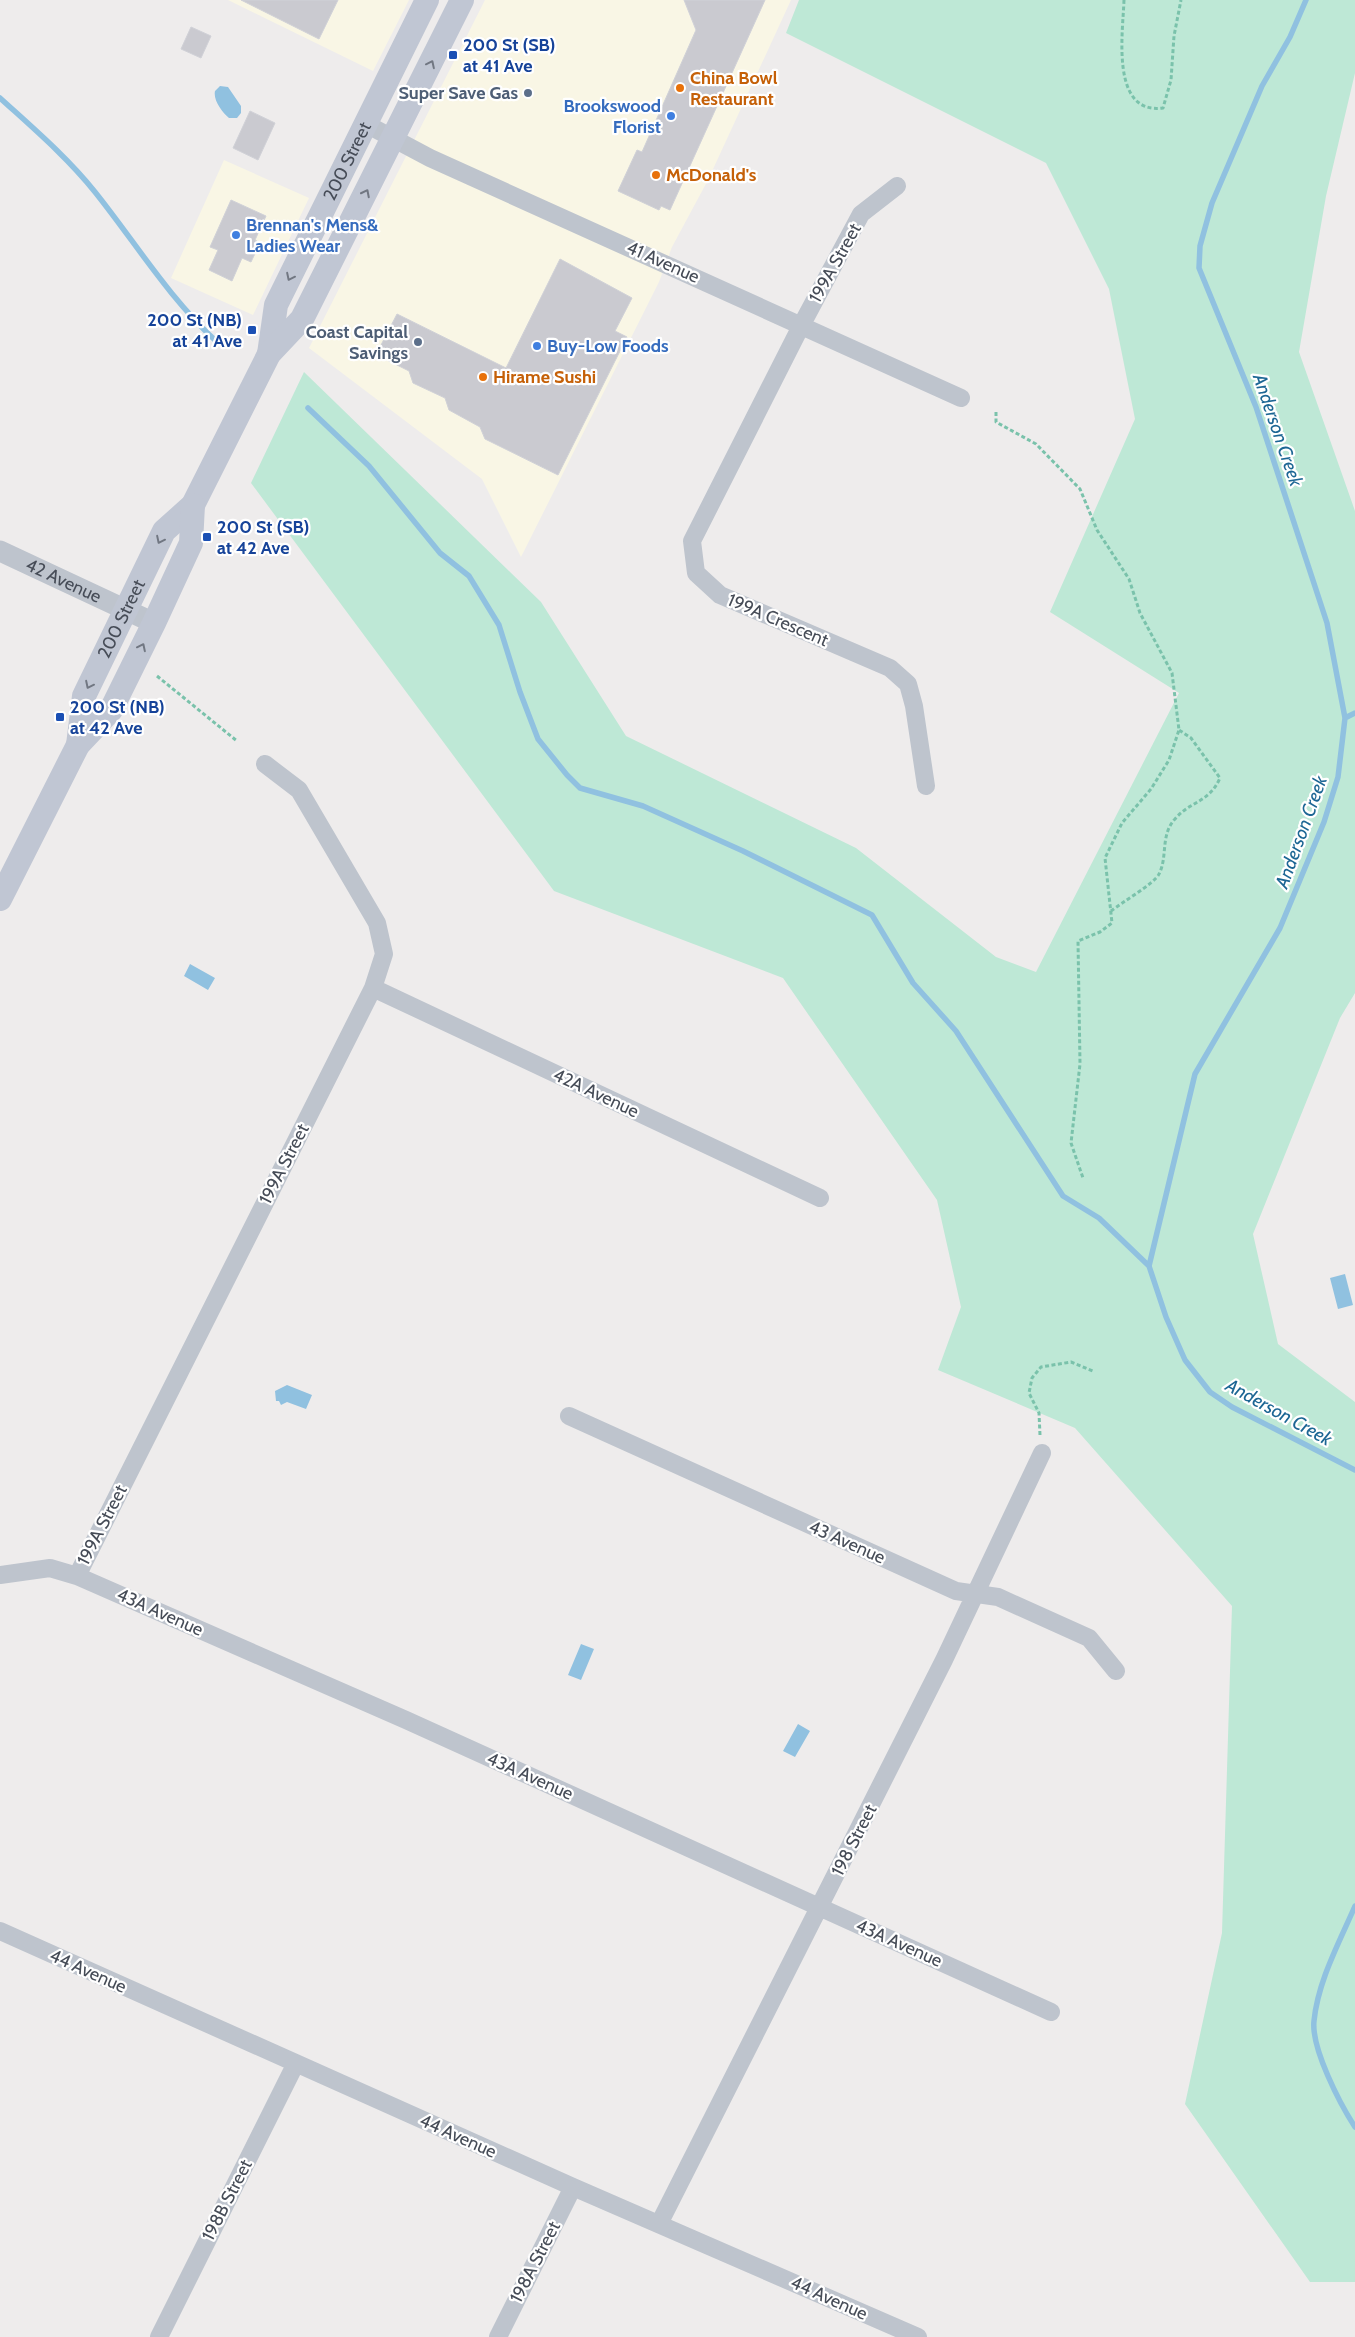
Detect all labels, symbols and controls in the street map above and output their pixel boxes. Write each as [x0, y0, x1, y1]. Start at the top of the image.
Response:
place label: 200 St (SB) at 41 Ave [463, 34, 555, 77]
marker: 200 St (SB) at 41 Ave [447, 49, 459, 61]
one-way arrow [424, 60, 435, 69]
place label: China Bowl Restaurant [690, 67, 778, 110]
place label: Super Save Gas [398, 82, 518, 104]
marker: China Bowl Restaurant [674, 82, 686, 94]
marker: Super Save Gas [522, 87, 534, 99]
place label: Brookswood Florist [563, 95, 661, 138]
marker: Brookswood Florist [665, 110, 677, 122]
street label: 200 Street [319, 118, 376, 204]
place label: McDonald's [666, 164, 757, 186]
marker: McDonald's [650, 169, 662, 181]
one-way arrow [360, 190, 370, 199]
place label: Brennan's Mens& Ladies Wear [246, 214, 379, 257]
street label: 199A Street [804, 219, 866, 307]
marker: Brennan's Mens& Ladies Wear [230, 229, 242, 241]
street label: 41 Avenue [623, 236, 703, 288]
one-way arrow [286, 272, 296, 281]
place label: 200 St (NB) at 41 Ave [147, 309, 242, 352]
place label: Coast Capital Savings [306, 321, 408, 364]
marker: 200 St (NB) at 41 Ave [246, 324, 258, 336]
place label: Buy-Low Foods [547, 335, 669, 357]
marker: Coast Capital Savings [412, 336, 424, 348]
marker: Buy-Low Foods [531, 340, 543, 352]
place label: Hirame Sushi [493, 366, 596, 388]
water label: Anderson Creek [1248, 370, 1308, 490]
marker: Hirame Sushi [477, 371, 489, 383]
place label: 200 St (SB) at 42 Ave [217, 516, 309, 559]
marker: 200 St (SB) at 42 Ave [201, 531, 213, 543]
one-way arrow [156, 535, 166, 544]
street label: 42 Avenue [22, 554, 105, 608]
street label: 200 Street [93, 576, 150, 662]
street label: 199A Crescent [724, 589, 832, 651]
one-way arrow [136, 643, 146, 652]
one-way arrow [85, 680, 95, 689]
place label: 200 St (NB) at 42 Ave [70, 696, 165, 739]
marker: 200 St (NB) at 42 Ave [54, 711, 66, 723]
water label: Anderson Creek [1270, 772, 1332, 892]
street label: 42A Avenue [550, 1064, 642, 1122]
street label: 199A Street [254, 1120, 314, 1208]
water label: Anderson Creek [1221, 1373, 1337, 1451]
street label: 199A Street [72, 1481, 132, 1569]
street label: 43 Avenue [805, 1515, 889, 1569]
street label: 43A Avenue [113, 1583, 207, 1641]
street label: 43A Avenue [483, 1747, 577, 1805]
street label: 198 Street [827, 1801, 881, 1879]
street label: 43A Avenue [852, 1914, 946, 1972]
street label: 44 Avenue [46, 1944, 130, 1998]
street label: 44 Avenue [416, 2109, 500, 2163]
street label: 198B Street [197, 2156, 257, 2244]
street label: 198A Street [505, 2218, 565, 2306]
street label: 44 Avenue [787, 2271, 871, 2325]

